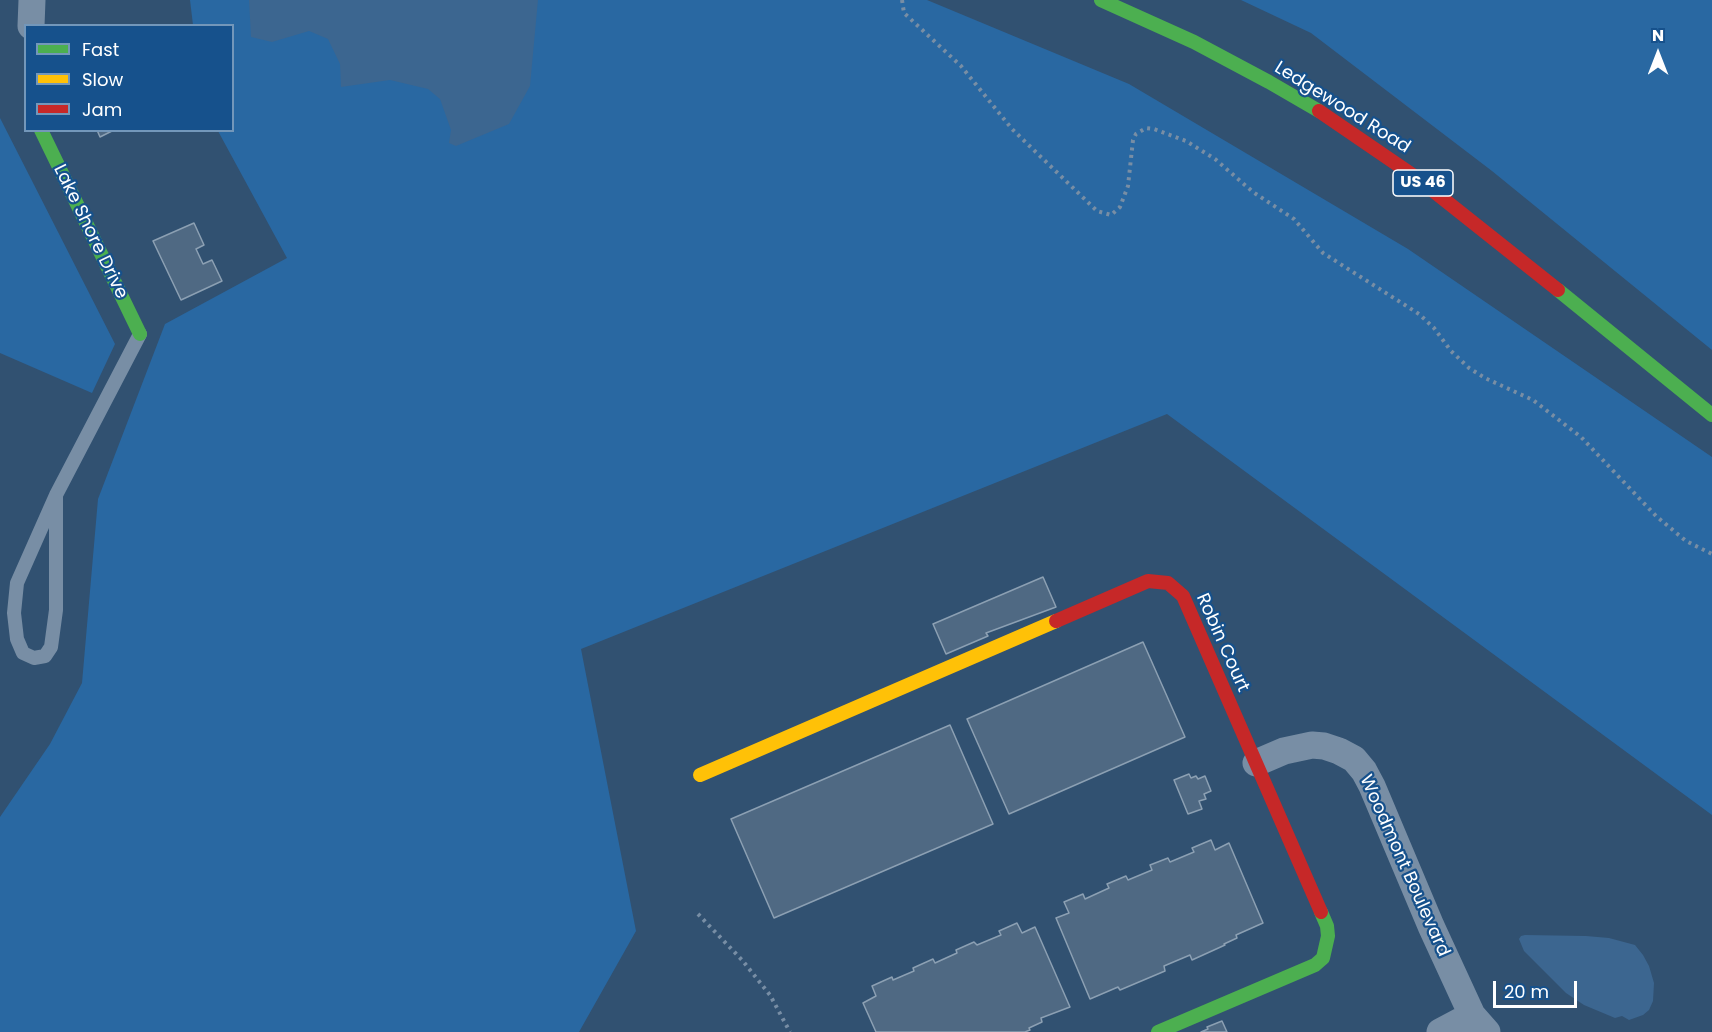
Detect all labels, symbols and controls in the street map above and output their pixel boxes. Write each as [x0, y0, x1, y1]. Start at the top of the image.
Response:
legend [24, 24, 234, 132]
north arrow [1628, 24, 1688, 84]
text: N [1652, 24, 1664, 47]
text: Fast [82, 37, 119, 62]
street label: Ledgewood Road [1270, 58, 1414, 158]
text: Slow [82, 67, 123, 92]
text: Jam [82, 97, 122, 122]
street label: Lake Shore Drive [48, 161, 132, 303]
road number: US 46 [1393, 170, 1453, 196]
street label: Robin Court [1191, 590, 1253, 696]
street label: Woodmont Boulevard [1354, 772, 1454, 960]
scale bar [1496, 969, 1580, 1007]
text: 20 m [1504, 979, 1549, 1004]

